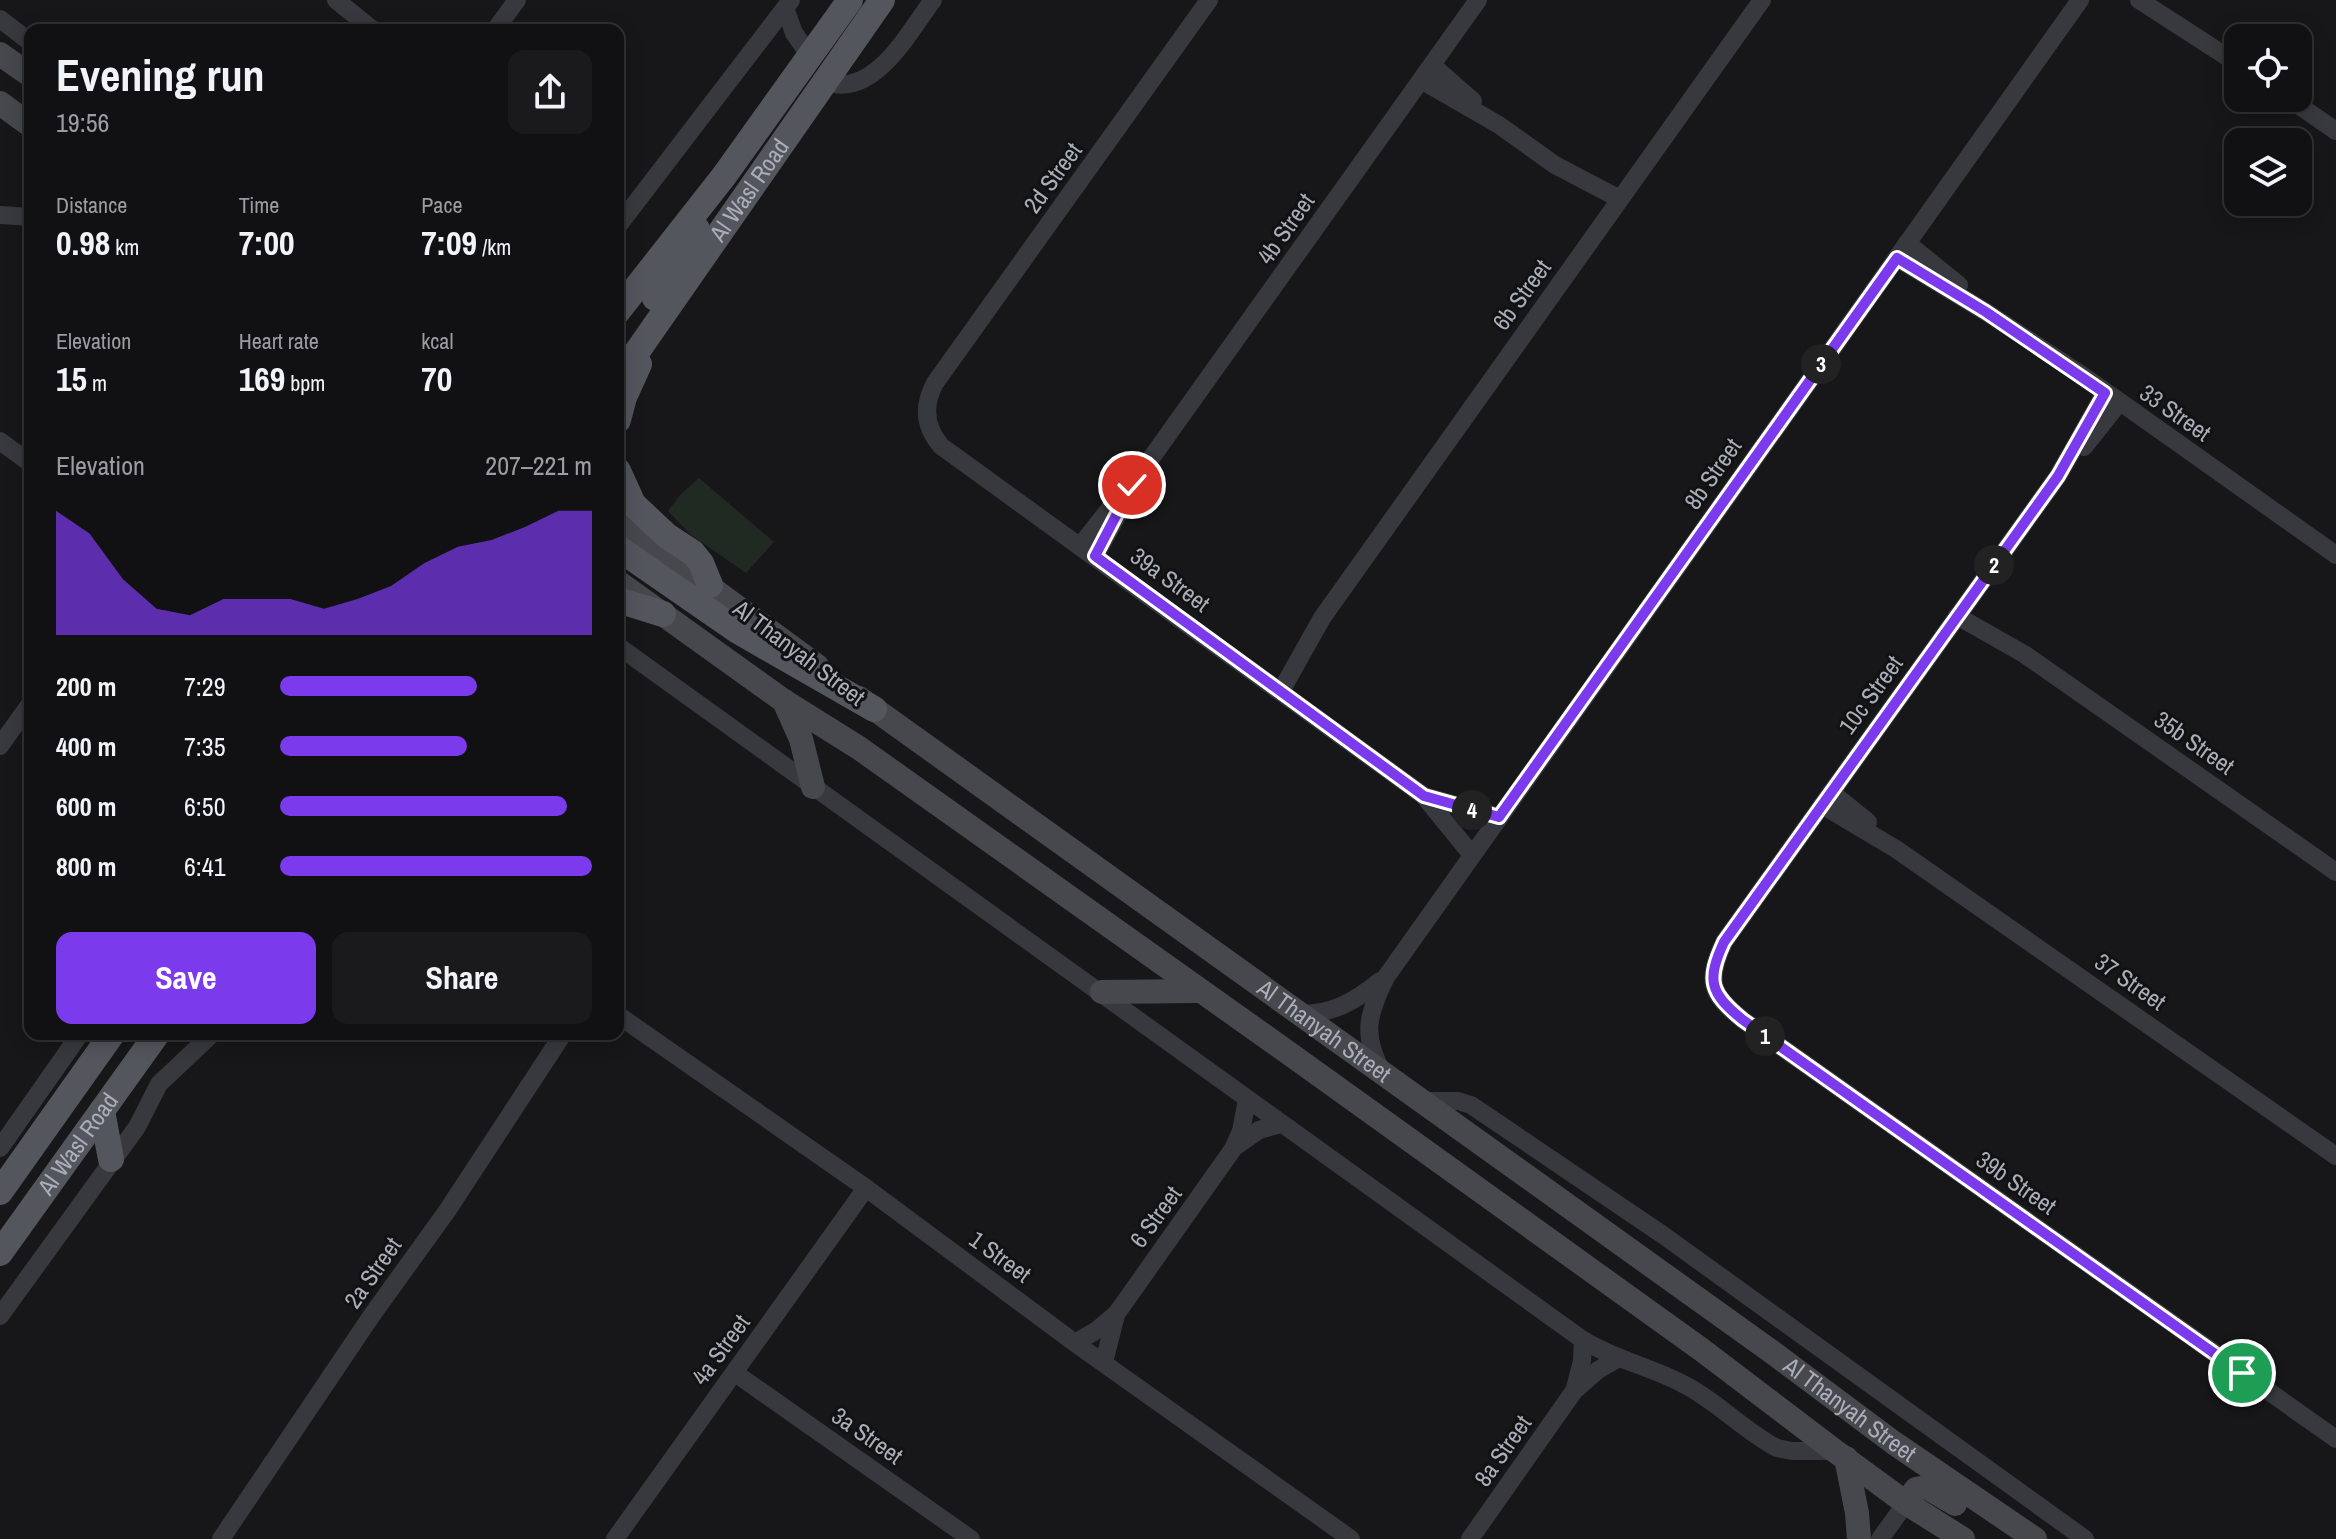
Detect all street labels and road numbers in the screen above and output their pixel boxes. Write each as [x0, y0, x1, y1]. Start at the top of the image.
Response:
street label: Al Wasl Road [701, 132, 796, 248]
street label: 2d Street [1016, 135, 1089, 219]
street label: 4b Street [1249, 186, 1321, 270]
street label: 6b Street [1485, 252, 1558, 336]
street label: 33 Street [2134, 376, 2218, 448]
street label: 8b Street [1676, 431, 1748, 515]
street label: 39a Street [1124, 540, 1217, 619]
street label: Al Thanyah Street [726, 592, 872, 713]
street label: 10c Street [1831, 648, 1910, 740]
street label: 35b Street [2148, 703, 2241, 782]
street label: 37 Street [2089, 945, 2173, 1017]
street label: Al Thanyah Street [1250, 971, 1398, 1089]
street label: Al Wasl Road [29, 1086, 125, 1202]
street label: 39b Street [1970, 1143, 2063, 1222]
street label: 6 Street [1122, 1179, 1189, 1254]
street label: 1 Street [963, 1223, 1038, 1290]
street label: 2a Street [336, 1230, 408, 1314]
street label: 4a Street [684, 1307, 757, 1391]
street label: Al Thanyah Street [1777, 1349, 1923, 1469]
street label: 3a Street [826, 1399, 910, 1471]
street label: 8a Street [1466, 1408, 1538, 1492]

